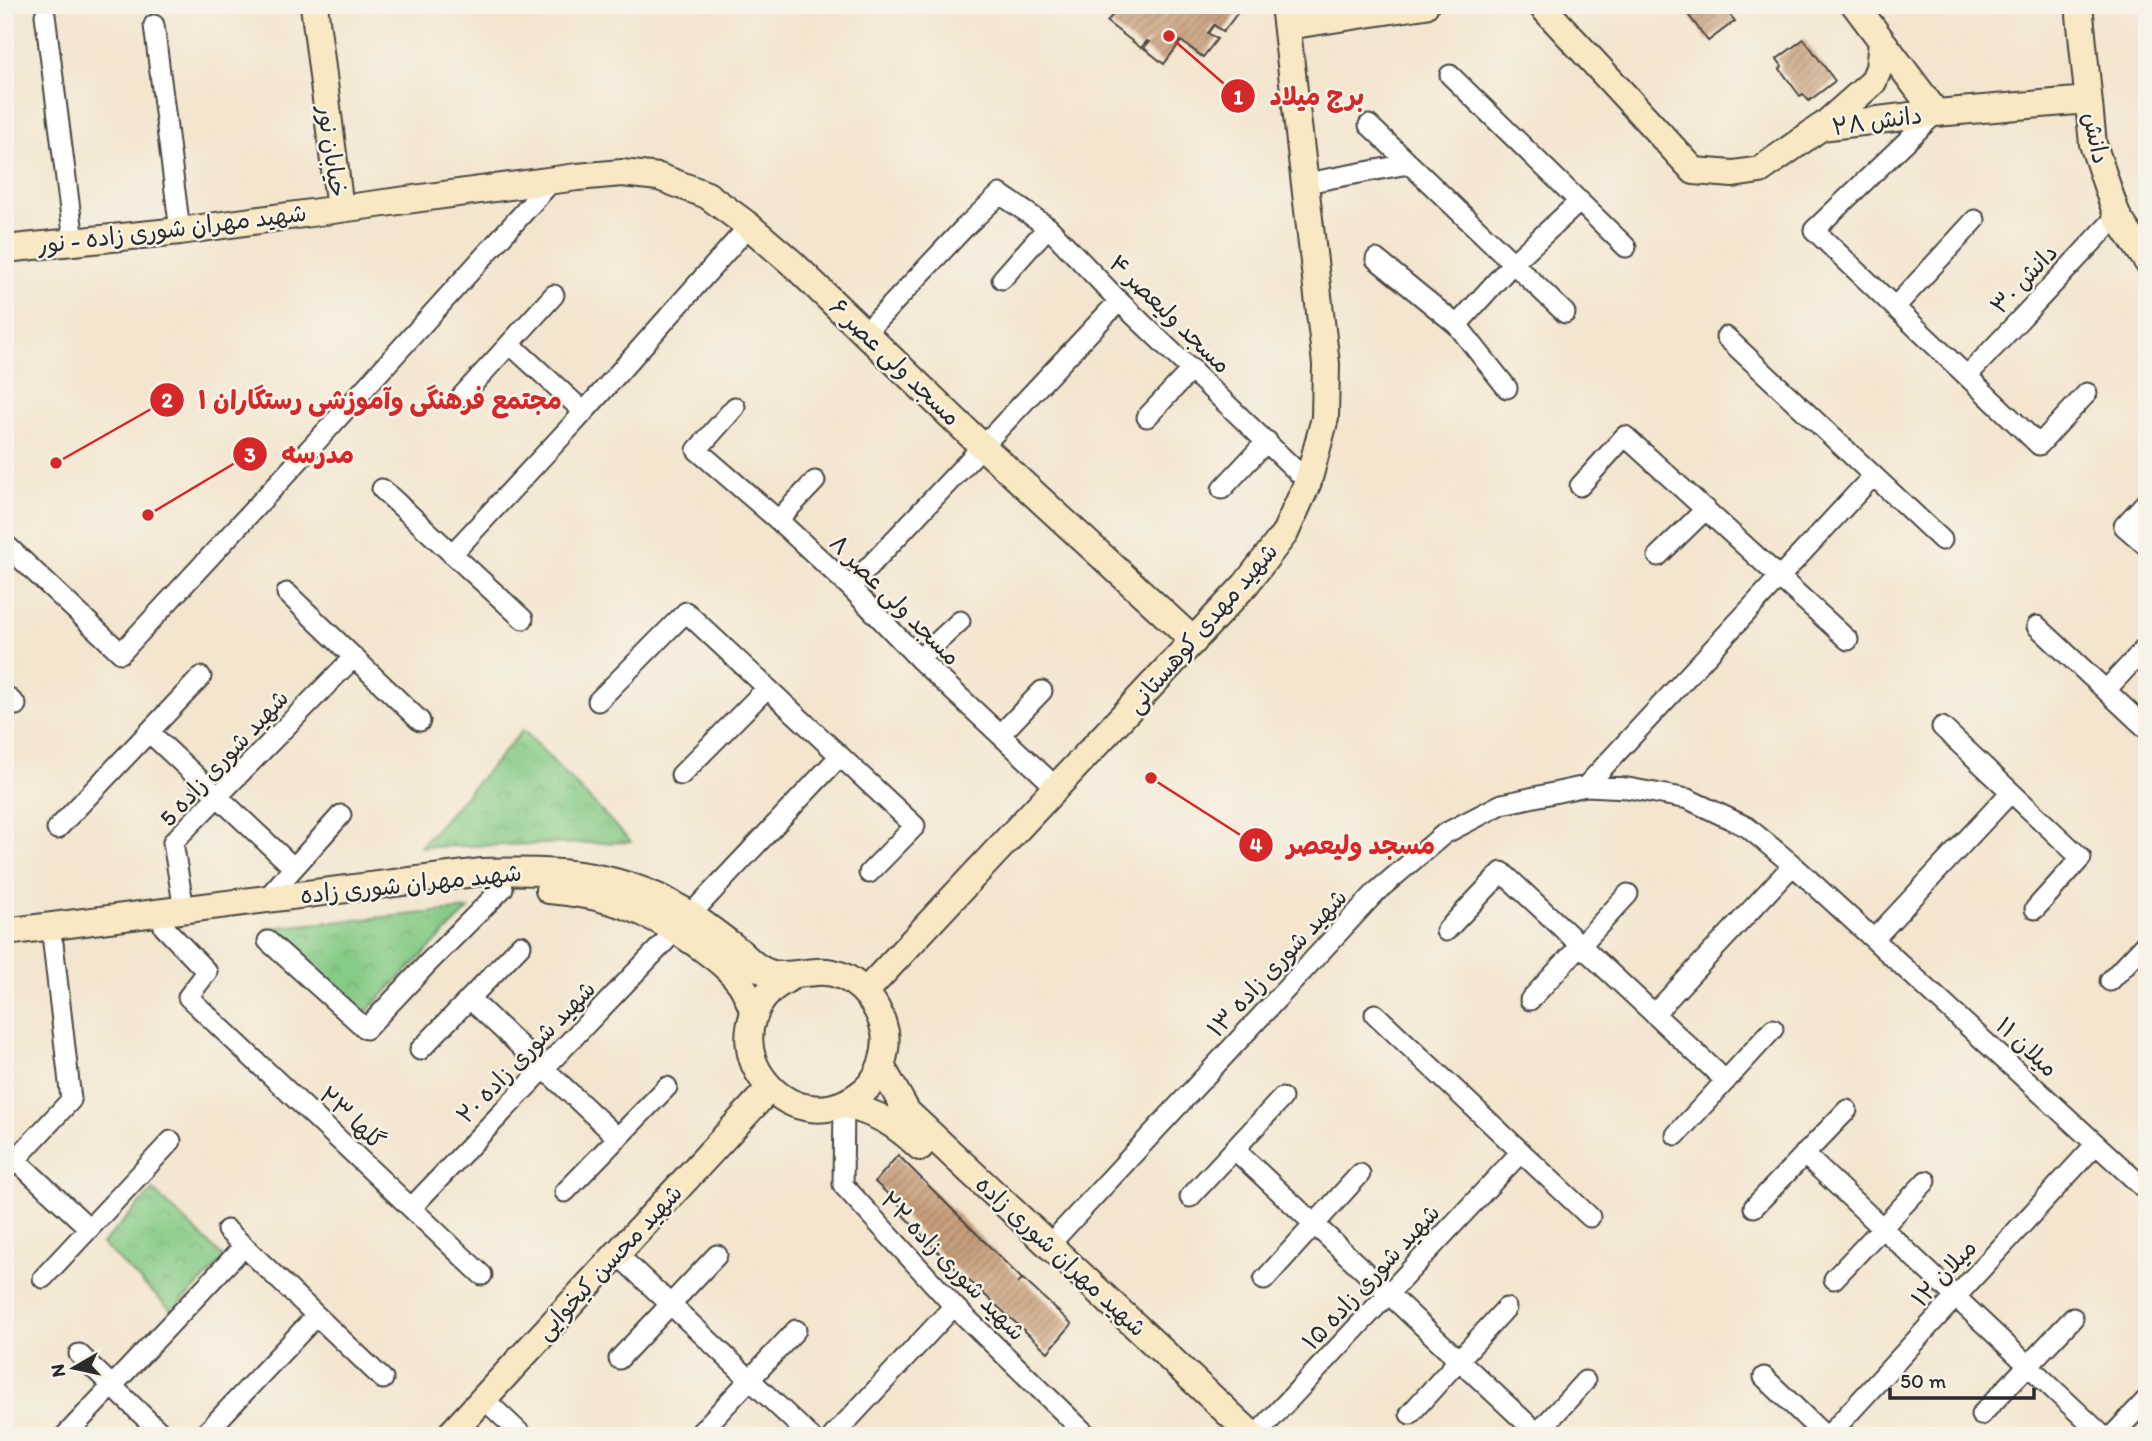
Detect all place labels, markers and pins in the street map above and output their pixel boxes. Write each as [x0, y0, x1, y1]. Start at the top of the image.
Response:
callout: برج میلاد [1220, 73, 1378, 120]
callout: مجتمع فرهنگی وآموزشی رستگاران ۱ [149, 377, 576, 424]
callout: مدرسه [232, 431, 368, 478]
callout: مسجد ولیعصر [1238, 821, 1449, 868]

